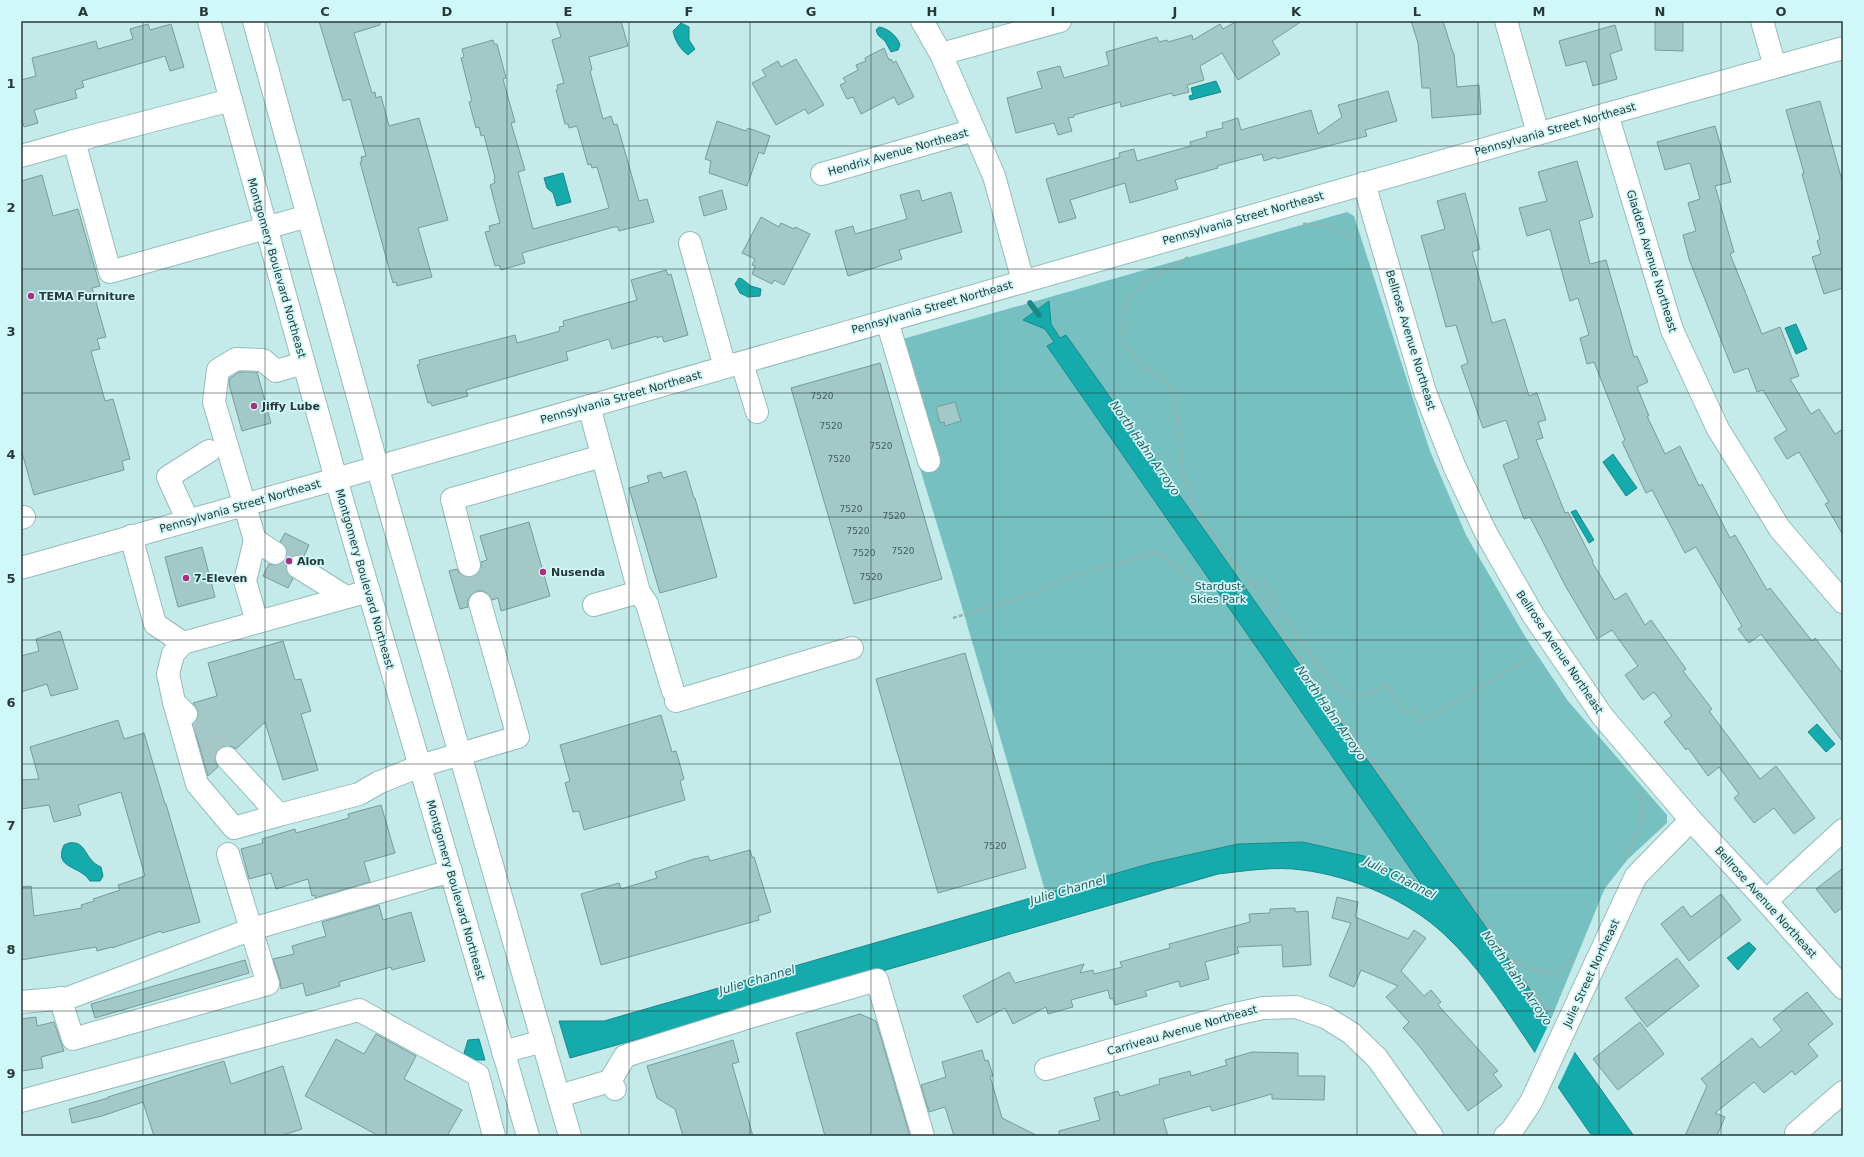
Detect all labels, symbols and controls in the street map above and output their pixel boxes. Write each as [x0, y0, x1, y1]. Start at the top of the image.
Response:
text: A [78, 4, 88, 19]
text: B [199, 4, 209, 19]
text: C [320, 4, 330, 19]
text: D [442, 4, 453, 19]
text: E [564, 4, 572, 19]
text: F [685, 4, 693, 19]
text: G [806, 4, 816, 19]
text: H [927, 4, 937, 19]
text: I [1051, 4, 1055, 19]
text: J [1172, 4, 1177, 19]
text: K [1291, 4, 1302, 19]
text: L [1413, 4, 1421, 19]
text: M [1533, 4, 1545, 19]
text: N [1655, 4, 1665, 19]
text: O [1775, 4, 1787, 19]
text: 1 [6, 76, 16, 91]
street label: Pennsylvania Street Northeast [1473, 100, 1638, 159]
street label: Hendrix Avenue Northeast [827, 126, 970, 179]
street label: Montgomery Boulevard Northeast [245, 177, 309, 360]
street label: Gladden Avenue Northeast [1624, 188, 1680, 335]
street label: Pennsylvania Street Northeast [1161, 189, 1326, 248]
text: 2 [6, 200, 16, 215]
street label: Bellrose Avenue Northeast [1383, 268, 1438, 413]
street label: Pennsylvania Street Northeast [850, 278, 1015, 337]
place label: TEMA Furniture [39, 290, 135, 303]
marker: TEMA Furniture [26, 291, 36, 301]
text: 3 [6, 324, 16, 339]
street label: Pennsylvania Street Northeast [539, 368, 704, 427]
house number: 7520 [811, 391, 834, 401]
water label: North Hahn Arroyo [1107, 398, 1183, 498]
place label: Jiffy Lube [261, 400, 320, 413]
marker: Jiffy Lube [249, 401, 259, 411]
house number: 7520 [820, 421, 843, 431]
house number: 7520 [870, 441, 893, 451]
text: 4 [6, 447, 16, 462]
house number: 7520 [828, 454, 851, 464]
street label: Pennsylvania Street Northeast [158, 477, 323, 536]
street label: Montgomery Boulevard Northeast [333, 488, 397, 671]
house number: 7520 [840, 504, 863, 514]
house number: 7520 [883, 511, 906, 521]
house number: 7520 [847, 526, 870, 536]
house number: 7520 [892, 546, 915, 556]
house number: 7520 [853, 548, 876, 558]
place label: Alon [297, 555, 325, 568]
marker: Alon [284, 556, 294, 566]
place label: Nusenda [551, 566, 605, 579]
marker: Nusenda [538, 567, 548, 577]
text: 5 [6, 571, 16, 586]
place label: 7-Eleven [194, 572, 247, 585]
house number: 7520 [860, 572, 883, 582]
marker: 7-Eleven [181, 573, 191, 583]
park label: Stardust Skies Park [1190, 580, 1247, 606]
street label: Bellrose Avenue Northeast [1513, 588, 1606, 717]
water label: North Hahn Arroyo [1293, 663, 1369, 763]
text: 6 [6, 695, 16, 710]
street label: Montgomery Boulevard Northeast [424, 799, 488, 982]
text: 7 [6, 818, 16, 833]
house number: 7520 [984, 841, 1007, 851]
street label: Bellrose Avenue Northeast [1712, 844, 1820, 961]
water label: Julie Channel [1360, 853, 1439, 902]
water label: Julie Channel [1027, 872, 1108, 908]
street label: Julie Street Northeast [1560, 916, 1623, 1030]
water label: North Hahn Arroyo [1479, 928, 1555, 1028]
text: 8 [6, 942, 16, 957]
water label: Julie Channel [716, 962, 797, 998]
street label: Carriveau Avenue Northeast [1106, 1003, 1259, 1058]
text: 9 [6, 1066, 16, 1081]

